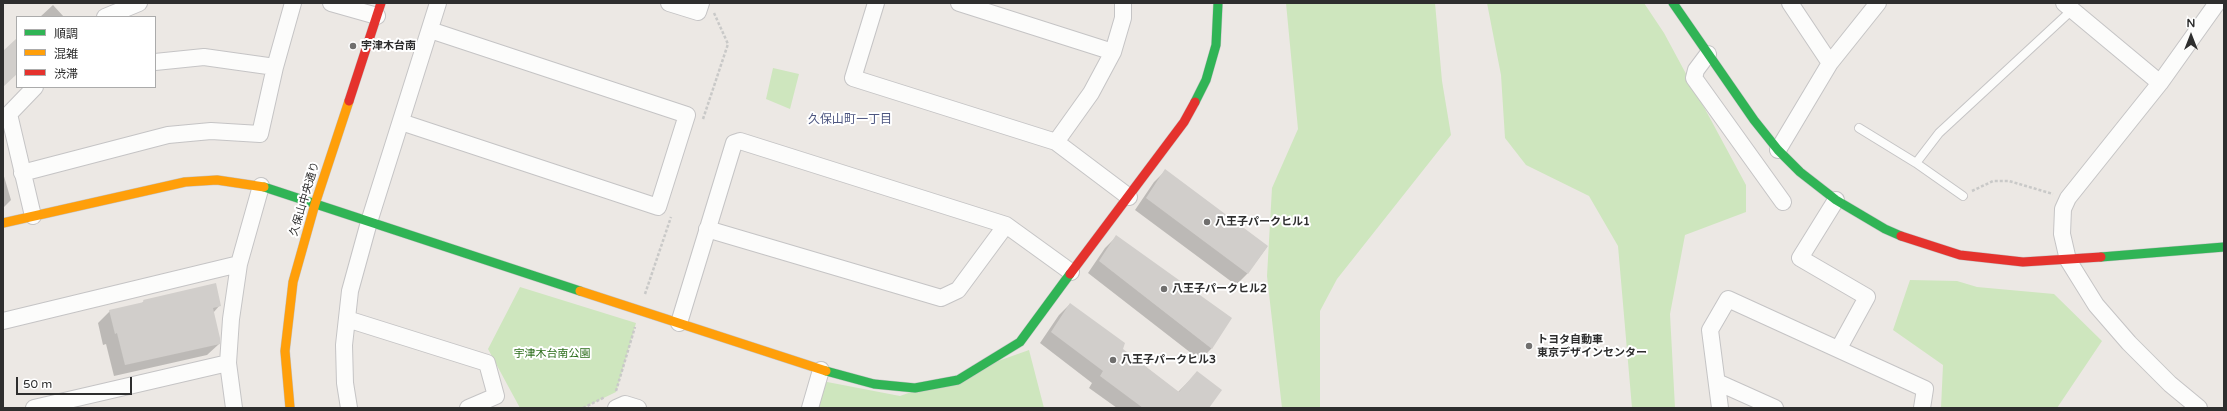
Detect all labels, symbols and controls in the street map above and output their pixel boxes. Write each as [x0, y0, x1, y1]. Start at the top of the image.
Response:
legend [16, 16, 156, 88]
north arrow [2171, 16, 2211, 56]
text: N [2187, 17, 2195, 30]
text: 順調 [54, 27, 78, 41]
place label: 宇津木台南 [361, 39, 416, 53]
marker: 宇津木台南 [348, 41, 358, 51]
text: 混雑 [54, 47, 78, 61]
text: 渋滞 [54, 67, 78, 81]
district label: 久保山町一丁目 [808, 113, 892, 127]
street label: 久保山中央通り [287, 160, 323, 238]
place label: 八王子パークヒル1 [1215, 215, 1310, 229]
marker: 八王子パークヒル1 [1202, 217, 1212, 227]
place label: 八王子パークヒル2 [1172, 282, 1267, 296]
marker: 八王子パークヒル2 [1159, 284, 1169, 294]
place label: トヨタ自動車 東京デザインセンター [1537, 333, 1647, 359]
marker: トヨタ自動車 東京デザインセンター [1524, 341, 1534, 351]
park label: 宇津木台南公園 [514, 347, 590, 361]
place label: 八王子パークヒル3 [1121, 353, 1216, 367]
marker: 八王子パークヒル3 [1108, 355, 1118, 365]
scale bar [18, 369, 134, 395]
text: 50 m [23, 377, 52, 391]

